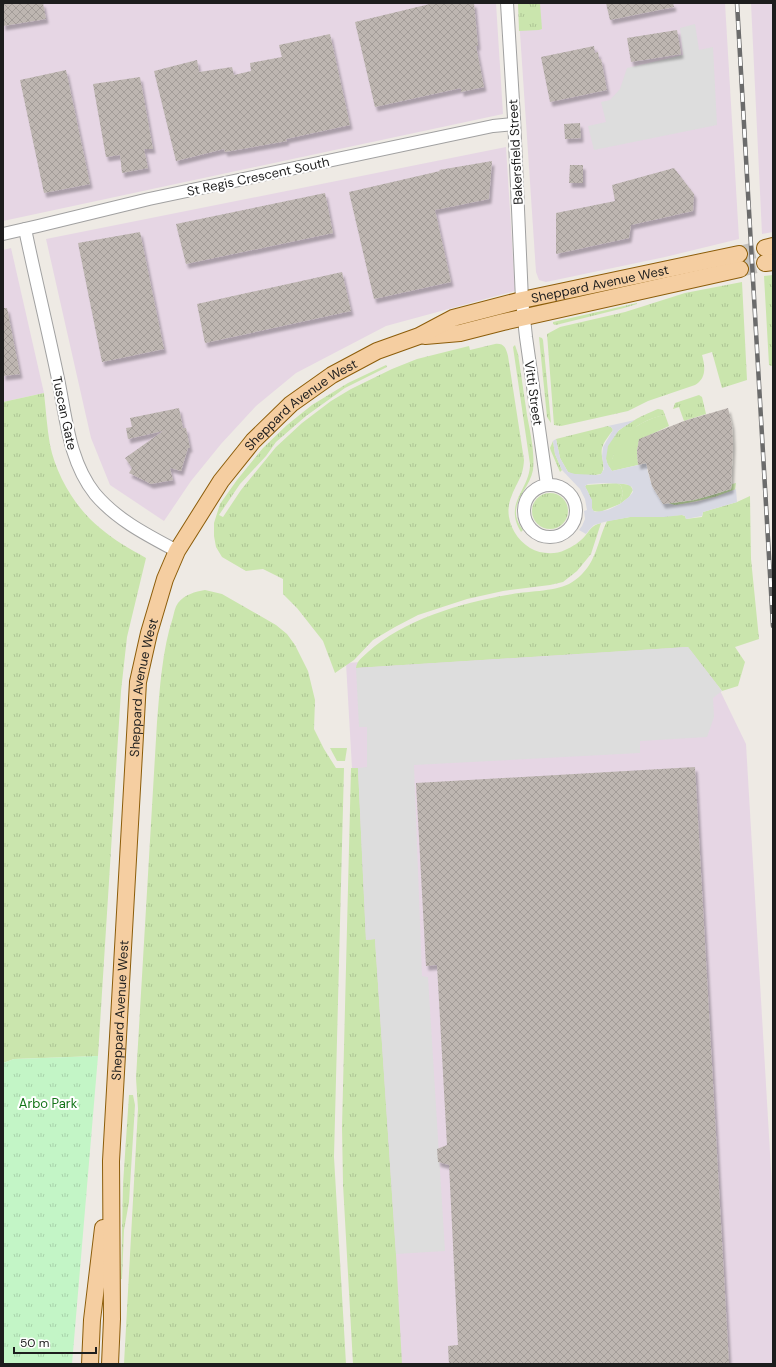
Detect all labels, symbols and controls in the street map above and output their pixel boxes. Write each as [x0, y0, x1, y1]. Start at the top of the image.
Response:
street label: Bakersfield Street [504, 99, 527, 205]
street label: St Regis Crescent South [185, 153, 331, 200]
street label: Sheppard Avenue West [530, 261, 670, 307]
street label: Sheppard Avenue West [241, 355, 360, 454]
street label: Vitti Street [521, 359, 546, 427]
street label: Tuscan Gate [48, 375, 81, 452]
street label: Sheppard Avenue West [126, 616, 162, 757]
street label: Sheppard Avenue West [108, 940, 132, 1081]
park label: Arbo Park [19, 1095, 78, 1112]
scale bar [14, 1329, 96, 1355]
text: 50 m [20, 1335, 49, 1351]

